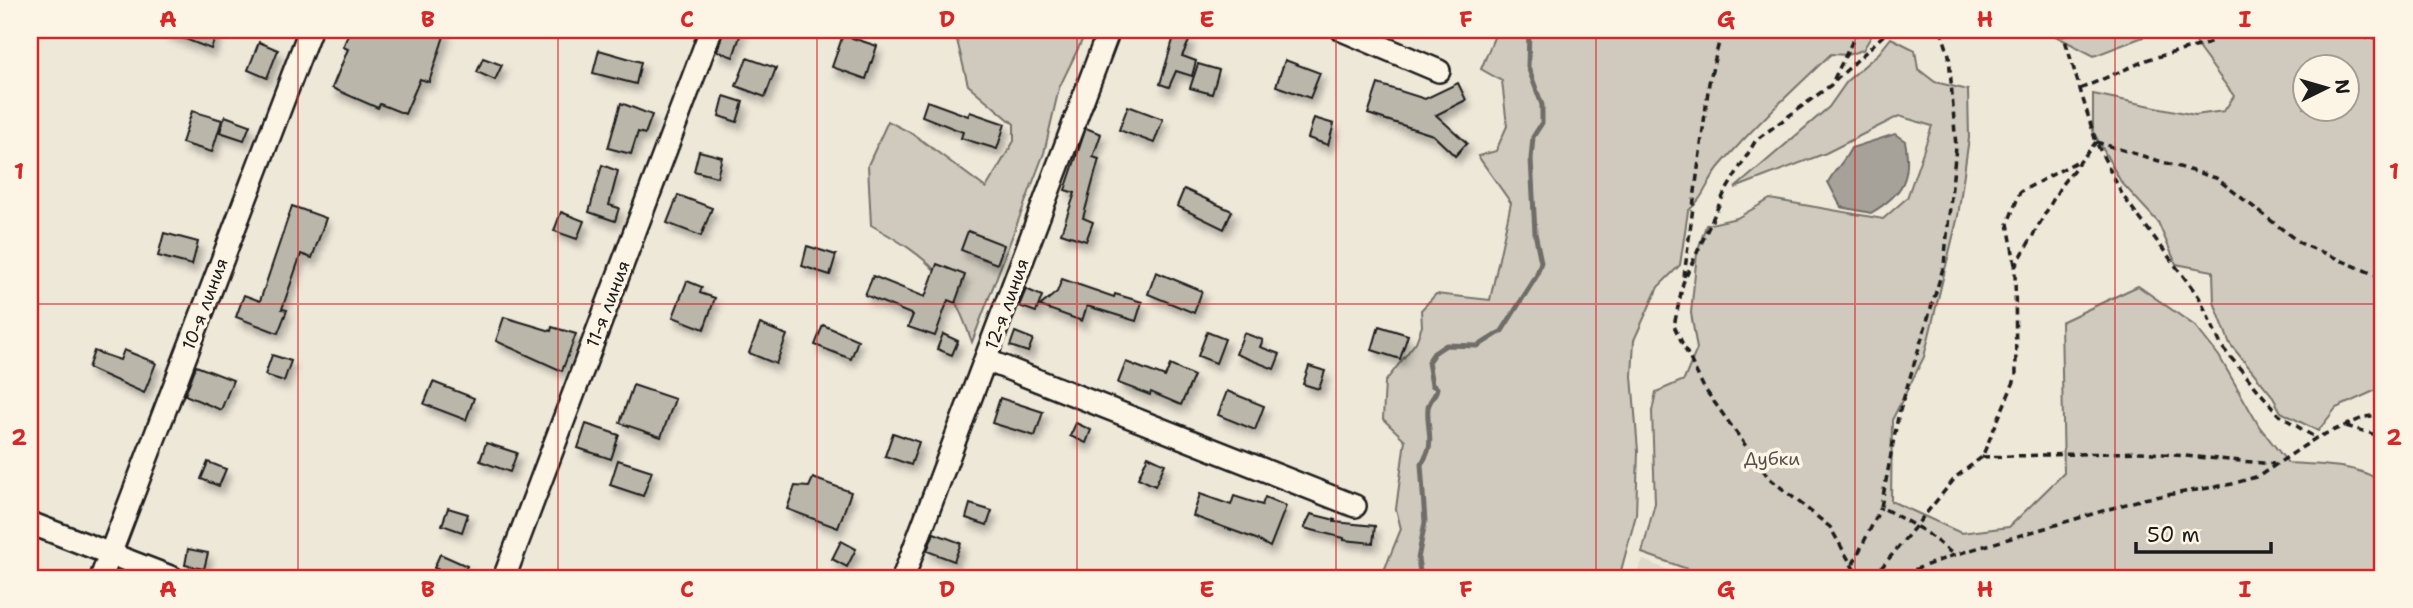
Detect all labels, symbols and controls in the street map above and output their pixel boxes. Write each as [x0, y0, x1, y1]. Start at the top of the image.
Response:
text: A [159, 4, 177, 34]
text: B [421, 4, 435, 34]
text: C [680, 4, 694, 34]
text: D [939, 4, 955, 34]
text: E [1199, 4, 1215, 34]
text: F [1459, 4, 1473, 34]
text: G [1717, 4, 1736, 34]
text: H [1977, 4, 1993, 34]
text: I [2239, 4, 2252, 34]
north arrow [2290, 52, 2360, 122]
text: N [2329, 78, 2356, 95]
text: 1 [14, 156, 24, 186]
text: 1 [2389, 156, 2399, 186]
street label: 10-я линия [176, 255, 234, 353]
street label: 12-я линия [979, 255, 1035, 353]
street label: 11-я линия [580, 257, 636, 351]
text: 2 [11, 422, 27, 452]
text: 2 [2386, 422, 2402, 452]
park label: Дубки [1744, 447, 1800, 471]
scale bar [2136, 510, 2271, 554]
text: 50 m [2147, 521, 2200, 549]
text: A [159, 574, 177, 604]
text: B [421, 574, 435, 604]
text: C [680, 574, 694, 604]
text: D [939, 574, 955, 604]
text: E [1199, 574, 1215, 604]
text: F [1459, 574, 1473, 604]
text: G [1717, 574, 1736, 604]
text: H [1977, 574, 1993, 604]
text: I [2239, 574, 2252, 604]

